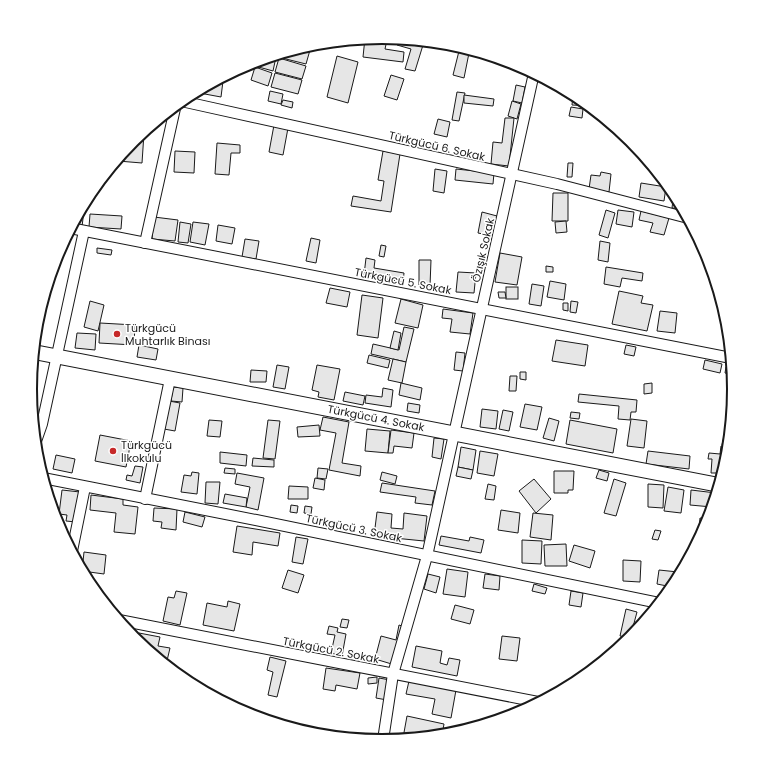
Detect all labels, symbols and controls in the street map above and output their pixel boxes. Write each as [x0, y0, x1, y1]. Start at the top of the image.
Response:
street label: Türkgücü 6. Sokak [387, 127, 487, 165]
street label: Özışık Sokak [468, 216, 498, 284]
street label: Türkgücü 5. Sokak [353, 264, 453, 298]
place label: Türkgücü Muhtarlık Binası [125, 320, 210, 349]
marker: Türkgücü Muhtarlık Binası [112, 329, 122, 339]
street label: Türkgücü 4. Sokak [326, 401, 426, 435]
place label: Türkgücü İlkokulu [121, 437, 172, 466]
marker: Türkgücü İlkokulu [108, 446, 118, 456]
street label: Türkgücü 3. Sokak [304, 510, 404, 546]
street label: Türkgücü 2. Sokak [282, 633, 381, 667]

